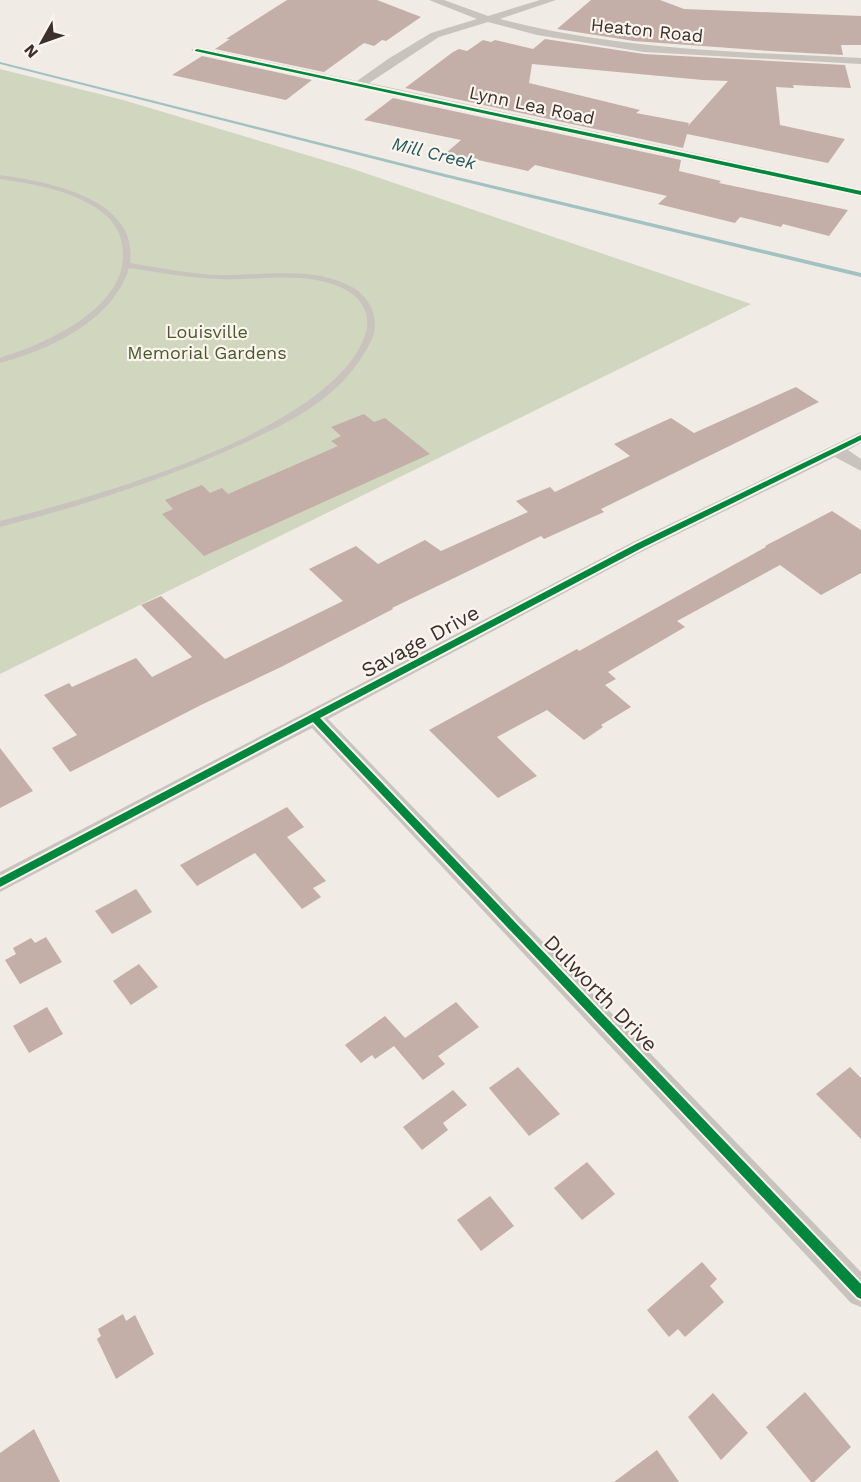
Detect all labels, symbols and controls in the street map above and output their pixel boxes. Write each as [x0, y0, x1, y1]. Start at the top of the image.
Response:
north arrow [12, 12, 72, 72]
street label: Heaton Road [590, 14, 704, 46]
text: N [20, 41, 42, 62]
street label: Lynn Lea Road [467, 81, 597, 129]
water label: Mill Creek [390, 133, 479, 174]
park label: Louisville Memorial Gardens [127, 321, 287, 363]
street label: Savage Drive [357, 599, 483, 683]
street label: Dulworth Drive [539, 929, 663, 1057]

